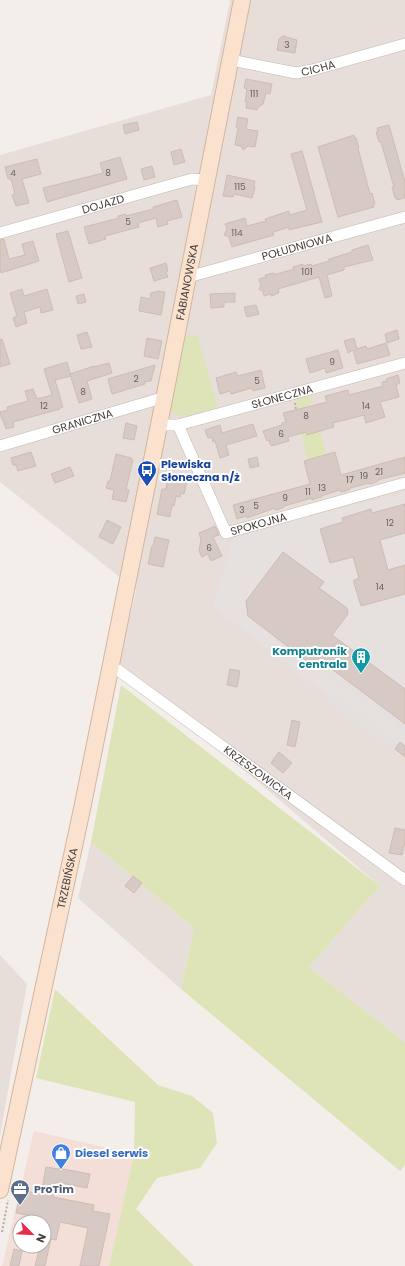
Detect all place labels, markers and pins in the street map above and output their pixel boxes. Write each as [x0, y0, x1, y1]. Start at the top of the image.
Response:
place label: Plewiska Słoneczna n/ż [161, 456, 240, 485]
bus stop icon: Plewiska Słoneczna n/ż [136, 459, 158, 487]
place label: Komputronik centrala [272, 643, 347, 672]
building icon: Komputronik centrala [350, 646, 372, 674]
shop icon: Diesel serwis [50, 1142, 72, 1170]
place label: Diesel serwis [75, 1145, 148, 1161]
office icon: ProTim [9, 1178, 31, 1206]
place label: ProTim [34, 1181, 74, 1197]

